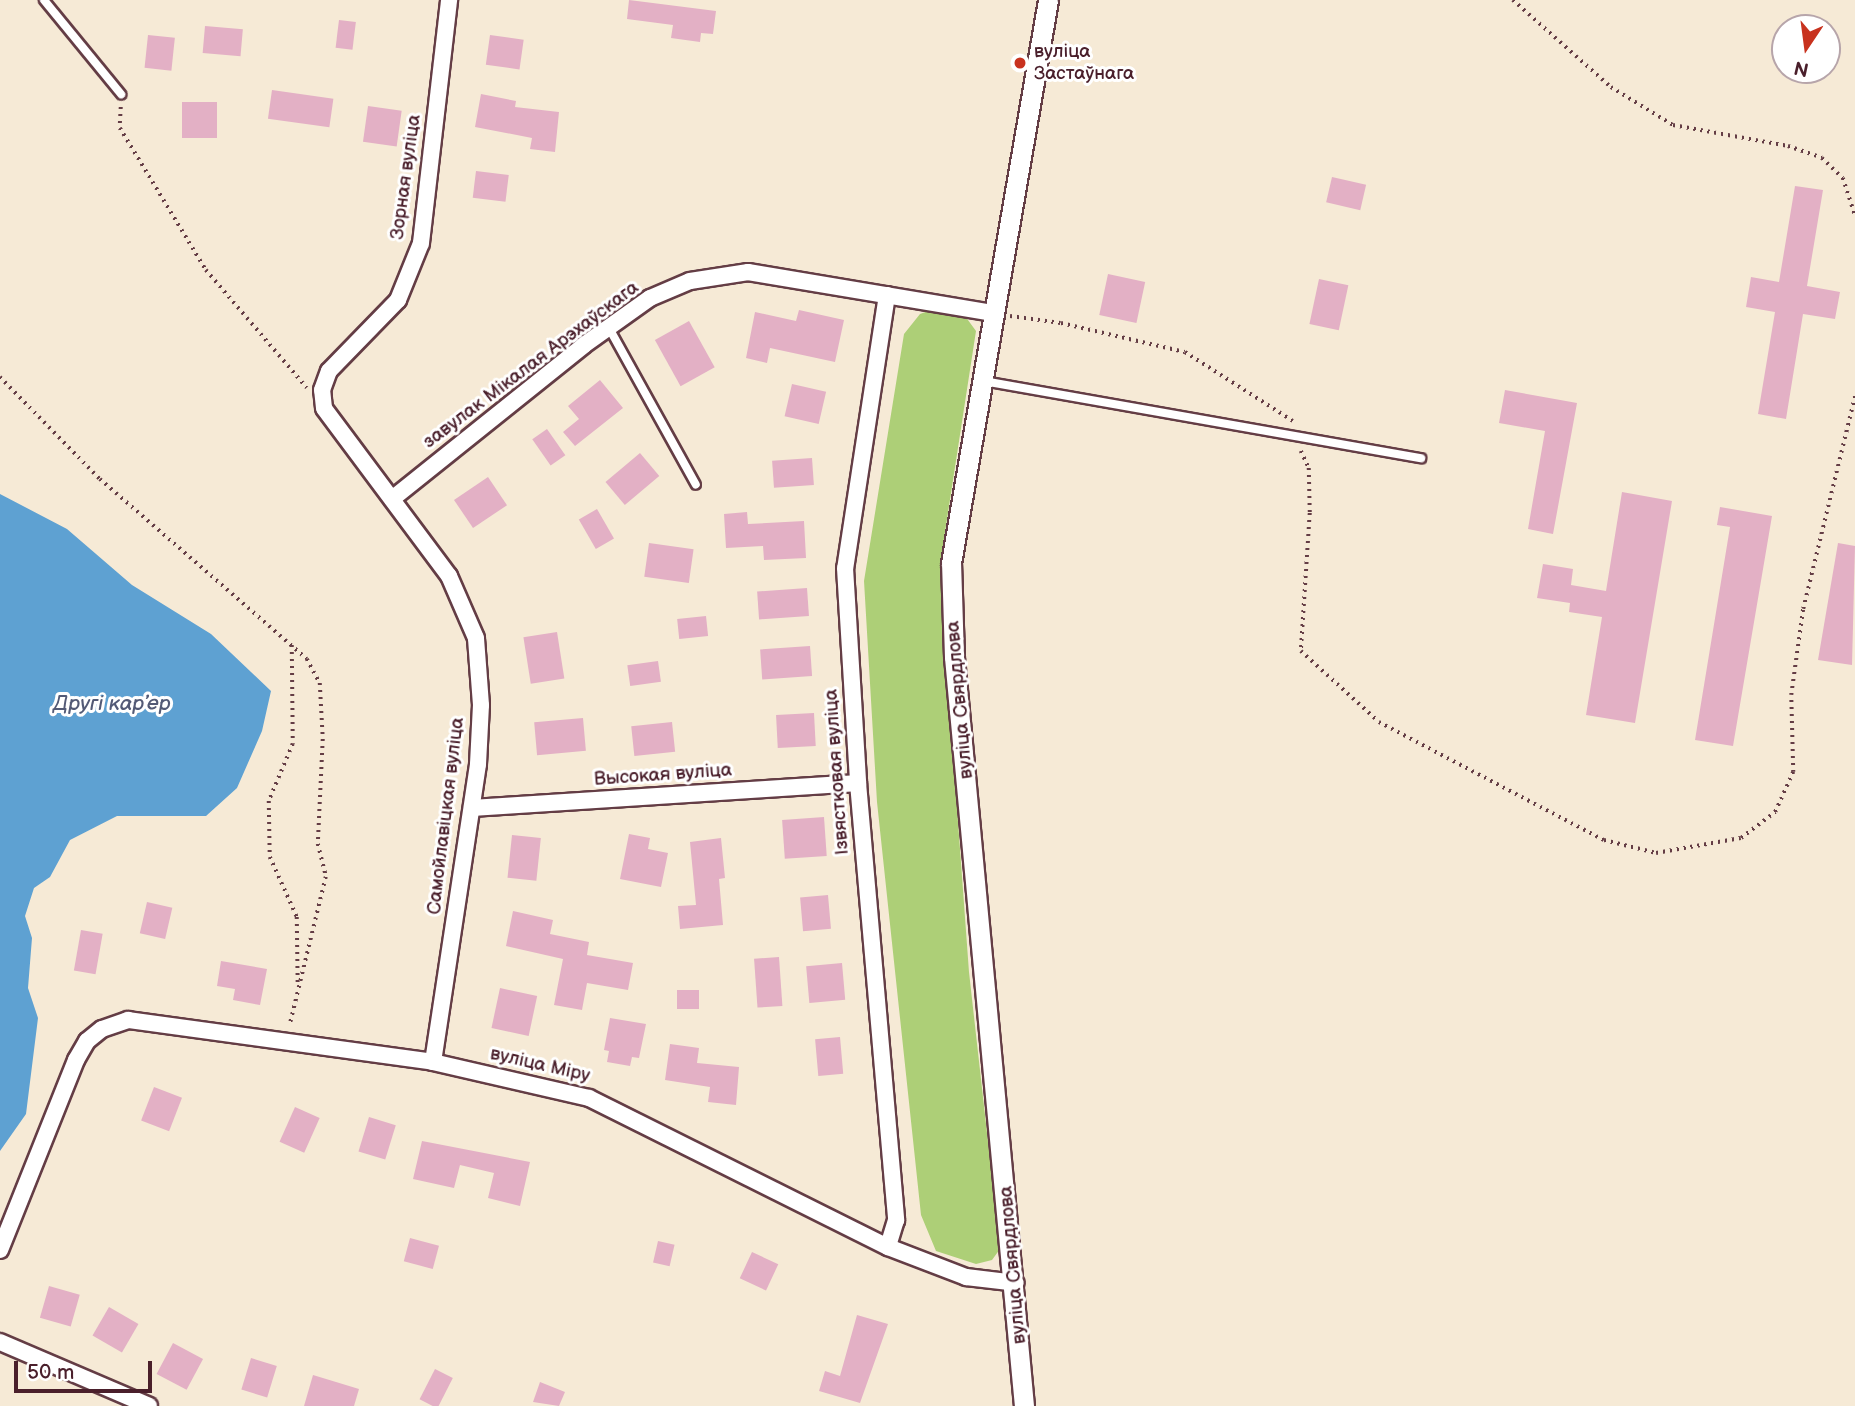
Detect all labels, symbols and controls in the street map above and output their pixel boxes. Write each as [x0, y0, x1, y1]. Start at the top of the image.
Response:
north arrow [1771, 14, 1841, 84]
place label: вуліца Застаўнага [1034, 41, 1134, 85]
marker: вуліца Застаўнага [1012, 55, 1028, 71]
text: N [1792, 55, 1811, 81]
street label: Зорная вуліца [386, 113, 426, 241]
street label: завулак Мікалая Арэхаўскага [419, 276, 643, 454]
street label: вуліца Свярдлова [942, 620, 978, 780]
street label: Ізвястковая вуліца [820, 688, 854, 856]
water label: Другі карʼер [53, 691, 171, 717]
street label: Самойлавіцкая вуліца [423, 716, 469, 916]
street label: Высокая вуліца [593, 759, 733, 791]
street label: вуліца Міру [488, 1042, 592, 1088]
street label: вуліца Свярдлова [995, 1185, 1031, 1345]
scale bar [18, 1346, 156, 1390]
text: 50 m [27, 1360, 74, 1385]

